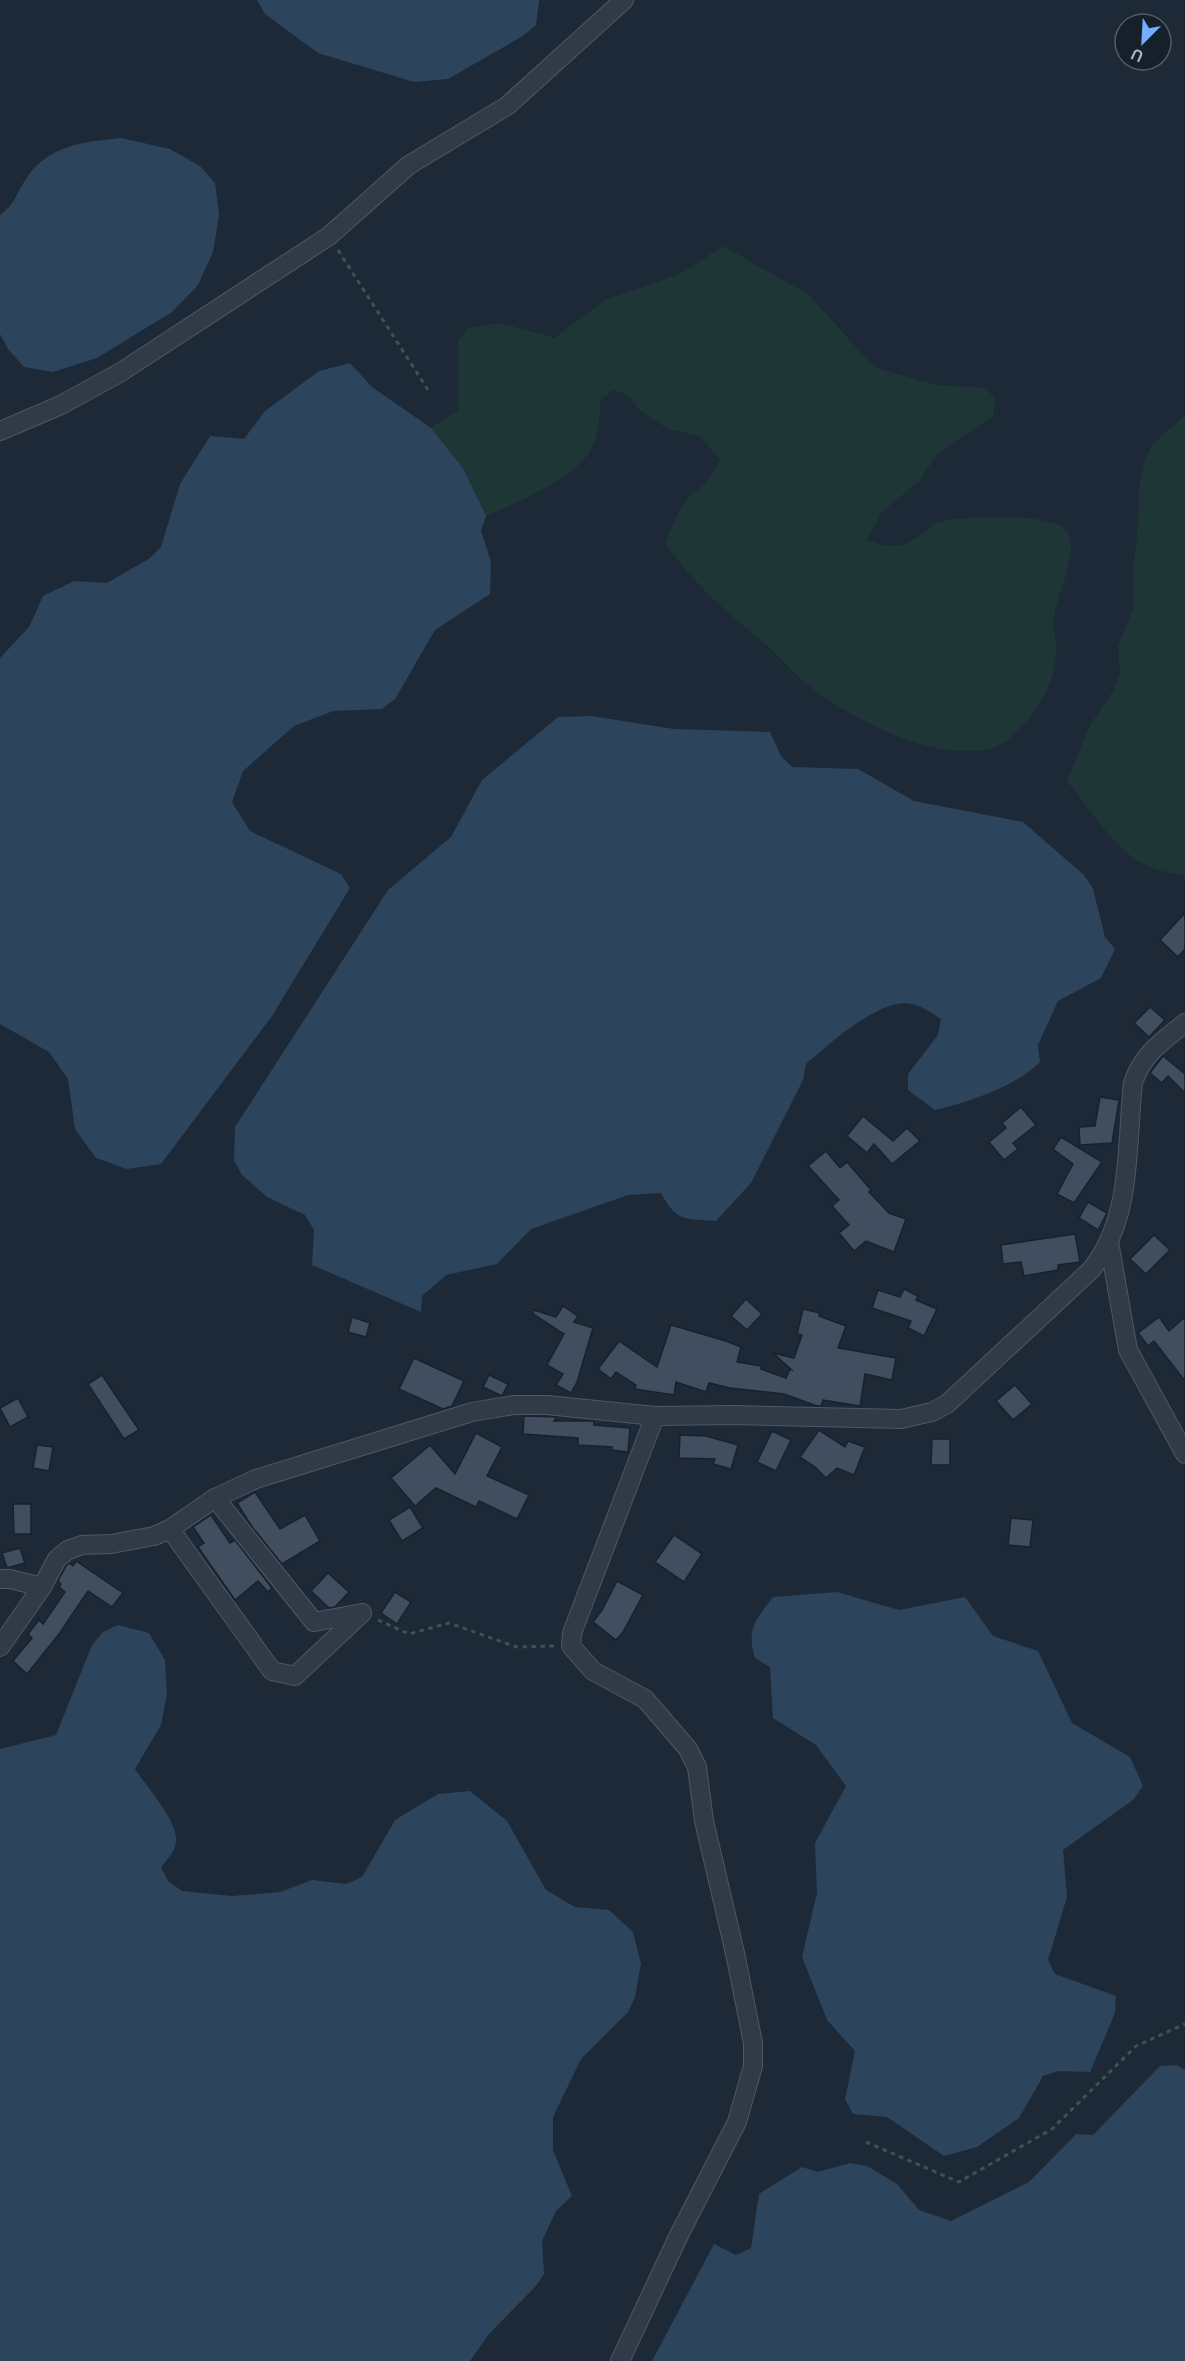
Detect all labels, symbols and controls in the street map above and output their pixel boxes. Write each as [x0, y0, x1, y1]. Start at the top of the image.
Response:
north arrow [1113, 12, 1173, 72]
text: U [1128, 44, 1146, 66]

